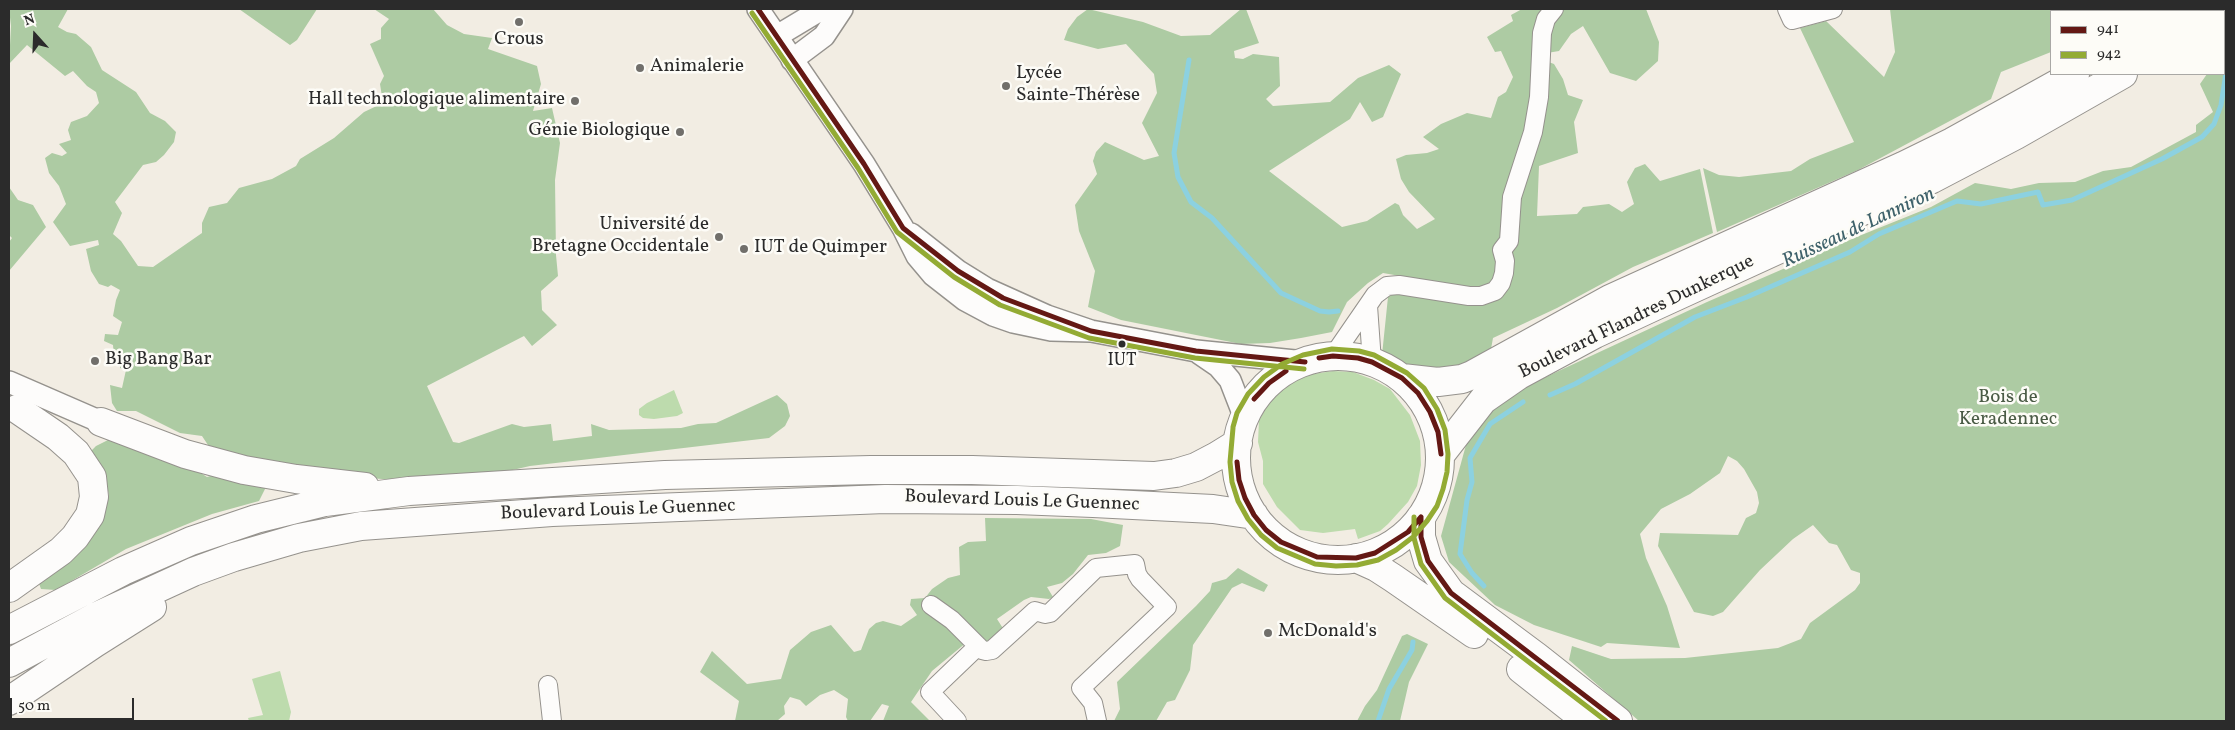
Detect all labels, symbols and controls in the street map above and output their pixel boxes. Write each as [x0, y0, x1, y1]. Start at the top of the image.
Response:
north arrow [10, 10, 60, 60]
text: N [22, 10, 38, 31]
legend [2050, 10, 2225, 75]
marker: Crous [513, 16, 525, 28]
text: 941 [2097, 19, 2119, 40]
place label: Crous [494, 30, 544, 52]
text: 942 [2097, 44, 2121, 65]
place label: Animalerie [650, 57, 744, 79]
marker: Animalerie [634, 62, 646, 74]
place label: Lycée Sainte-Thérèse [1016, 64, 1140, 108]
marker: Lycée Sainte-Thérèse [1000, 80, 1012, 92]
place label: Hall technologique alimentaire [308, 90, 565, 112]
marker: Hall technologique alimentaire [569, 95, 581, 107]
place label: Génie Biologique [528, 121, 670, 143]
marker: Génie Biologique [674, 126, 686, 138]
water label: Ruisseau de Lanniron [1779, 183, 1939, 275]
place label: Université de Bretagne Occidentale [532, 215, 709, 259]
marker: Université de Bretagne Occidentale [713, 231, 725, 243]
place label: IUT de Quimper [754, 238, 887, 260]
marker: IUT de Quimper [738, 243, 750, 255]
street label: Boulevard Flandres Dunkerque [1516, 251, 1758, 385]
marker: IUT [1117, 339, 1127, 349]
place label: Big Bang Bar [105, 350, 211, 372]
place label: IUT [1107, 351, 1137, 373]
marker: Big Bang Bar [89, 355, 101, 367]
park label: Bois de Keradennec [1959, 388, 2057, 432]
street label: Boulevard Louis Le Guennec [904, 486, 1140, 518]
street label: Boulevard Louis Le Guennec [500, 495, 736, 527]
place label: McDonald's [1278, 622, 1377, 644]
marker: McDonald's [1262, 627, 1274, 639]
scale bar [12, 688, 136, 720]
text: 50 m [18, 696, 50, 717]

